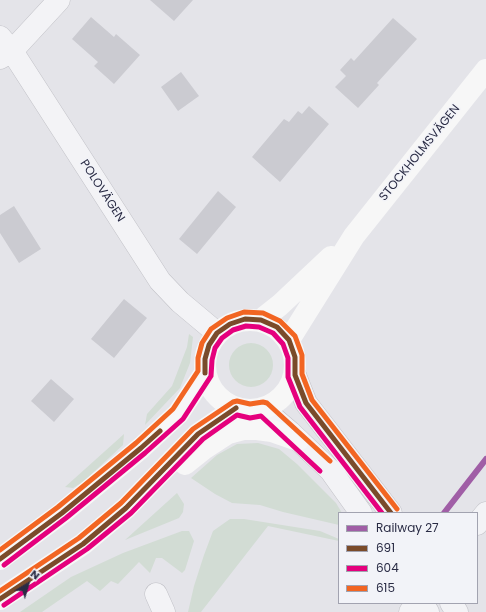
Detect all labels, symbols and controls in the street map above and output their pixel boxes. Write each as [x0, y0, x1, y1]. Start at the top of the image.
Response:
street label: STOCKHOLMSVÄGEN [377, 102, 463, 204]
street label: POLOVÄGEN [77, 157, 127, 225]
legend [338, 512, 478, 604]
text: Railway 27 [376, 519, 439, 536]
text: 691 [376, 539, 395, 556]
text: 604 [376, 559, 399, 576]
north arrow [8, 564, 48, 604]
text: N [27, 566, 44, 583]
text: 615 [376, 579, 395, 596]

